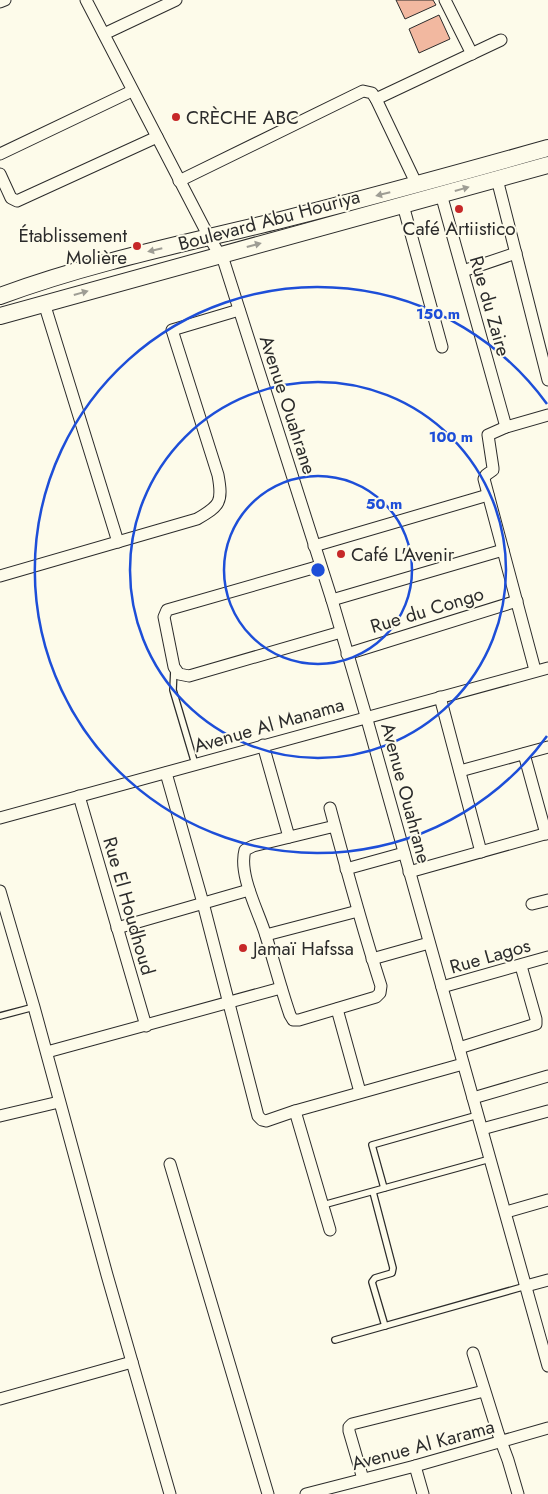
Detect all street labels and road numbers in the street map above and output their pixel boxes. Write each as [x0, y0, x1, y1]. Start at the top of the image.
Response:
street label: Boulevard Abu Houriya [175, 183, 363, 257]
street label: Rue du Zaire [463, 253, 517, 359]
street label: Avenue Ouahrane [253, 332, 323, 478]
street label: Rue du Congo [367, 580, 487, 640]
street label: Avenue Al Manama [191, 691, 347, 759]
street label: Avenue Ouahrane [374, 720, 438, 866]
street label: Rue El Houdhoud [96, 834, 162, 978]
street label: Rue Lagos [447, 932, 534, 980]
street label: Avenue Al Karama [349, 1413, 497, 1477]

